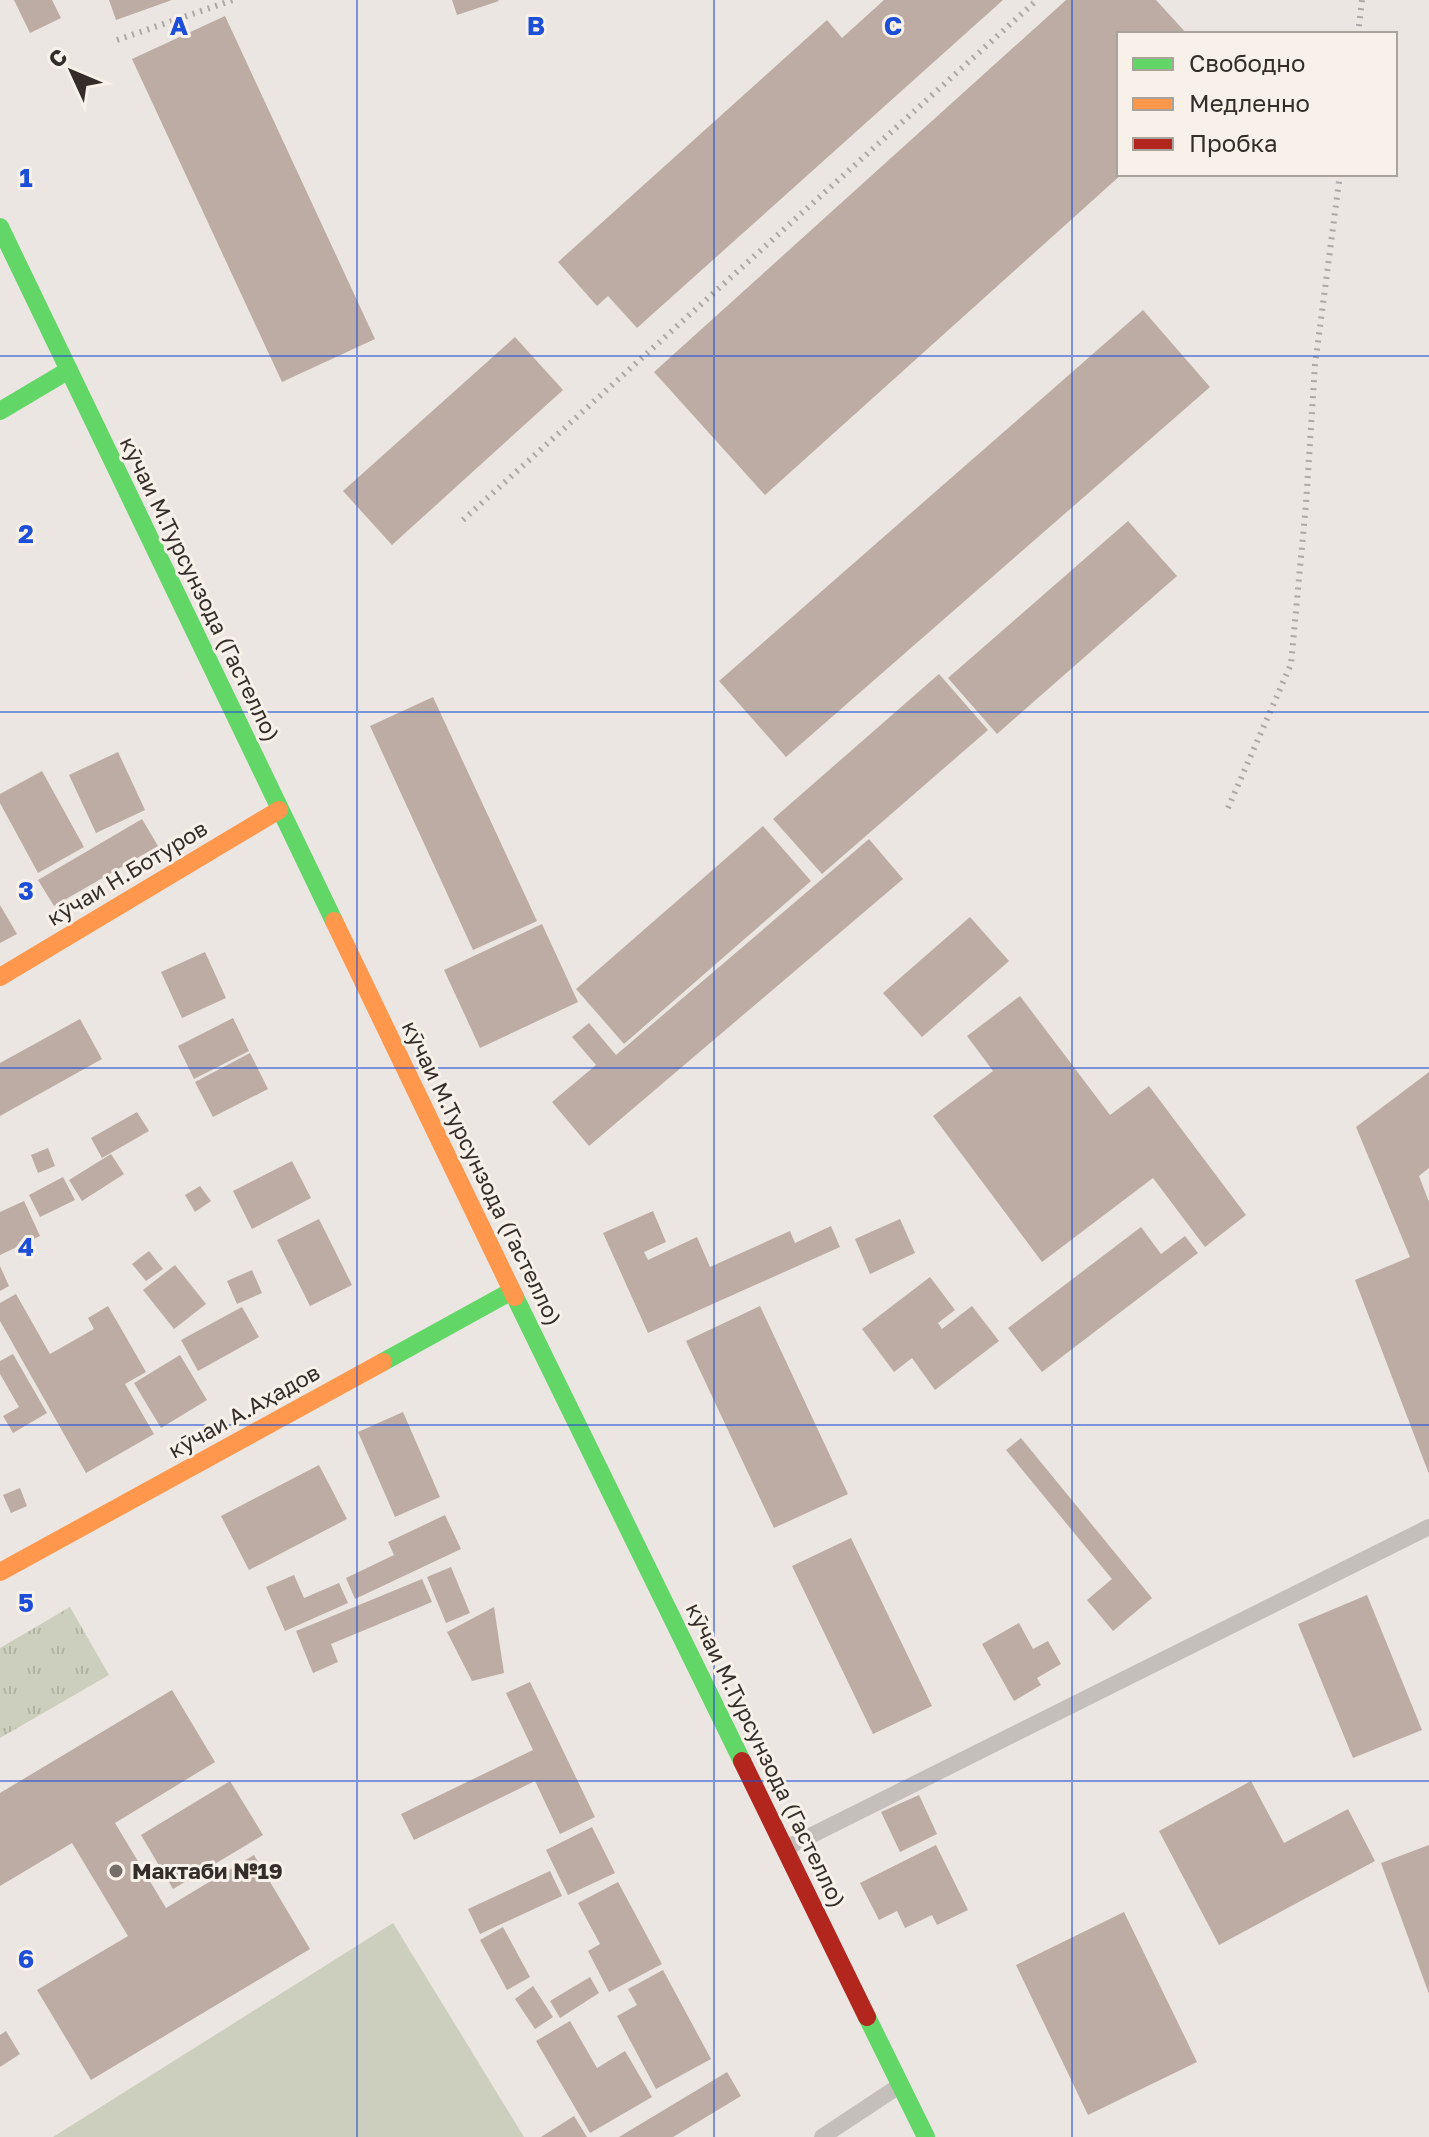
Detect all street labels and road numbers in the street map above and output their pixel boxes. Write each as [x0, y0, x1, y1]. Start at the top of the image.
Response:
street label: кӯчаи М.Турсунзода (Гастелло) [115, 432, 286, 746]
street label: кӯчаи Н.Ботуров [42, 814, 212, 931]
street label: кӯчаи М.Турсунзода (Гастелло) [397, 1016, 568, 1330]
street label: кӯчаи А.Аҳадов [163, 1358, 324, 1463]
street label: кӯчаи М.Турсунзода (Гастелло) [681, 1598, 852, 1912]

